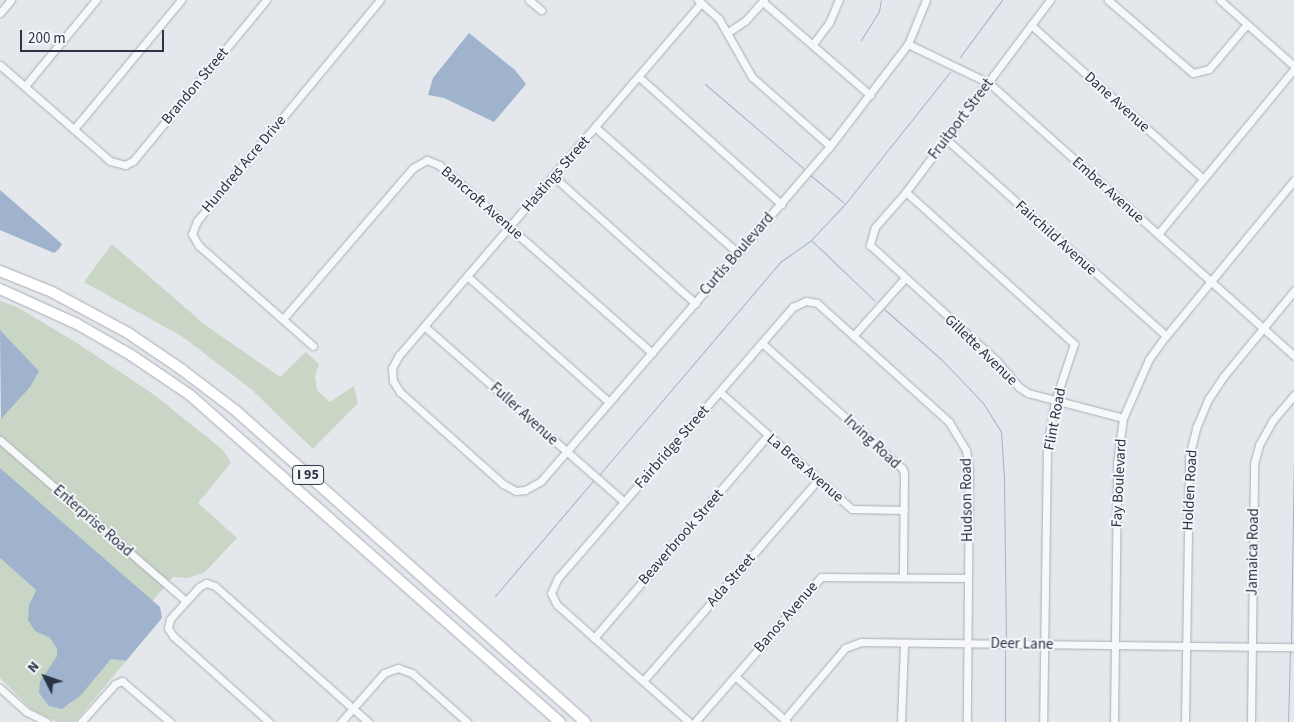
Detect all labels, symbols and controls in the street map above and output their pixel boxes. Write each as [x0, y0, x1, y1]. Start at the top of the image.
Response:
scale bar [22, 20, 166, 52]
text: 200 m [28, 28, 66, 49]
street label: Brandon Street [158, 44, 232, 128]
street label: Dane Avenue [1081, 68, 1153, 136]
street label: Fruitport Street [925, 75, 997, 163]
street label: Hundred Acre Drive [198, 112, 290, 216]
street label: Hastings Street [518, 132, 594, 216]
street label: Ember Avenue [1068, 153, 1148, 227]
street label: Bancroft Avenue [437, 163, 527, 243]
street label: Fairchild Avenue [1012, 197, 1100, 279]
street label: Curtis Boulevard [696, 209, 778, 299]
street label: Gillette Avenue [941, 311, 1021, 389]
street label: Fuller Avenue [486, 379, 562, 449]
street label: Flint Road [1040, 386, 1070, 452]
street label: Fairbridge Street [631, 402, 713, 492]
street label: Irving Road [840, 411, 904, 473]
street label: La Brea Avenue [763, 430, 847, 506]
street label: Fay Boulevard [1108, 438, 1130, 528]
street label: Holden Road [1179, 449, 1201, 531]
street label: Hudson Road [957, 458, 977, 542]
road number: I 95 [292, 464, 324, 486]
street label: Enterprise Road [49, 481, 137, 561]
street label: Beaverbrook Street [635, 486, 727, 588]
street label: Jamaica Road [1243, 508, 1263, 596]
street label: Ada Street [703, 550, 759, 610]
street label: Banos Avenue [750, 578, 822, 656]
street label: Deer Lane [990, 634, 1054, 654]
north arrow [20, 652, 70, 702]
text: N [23, 657, 44, 677]

